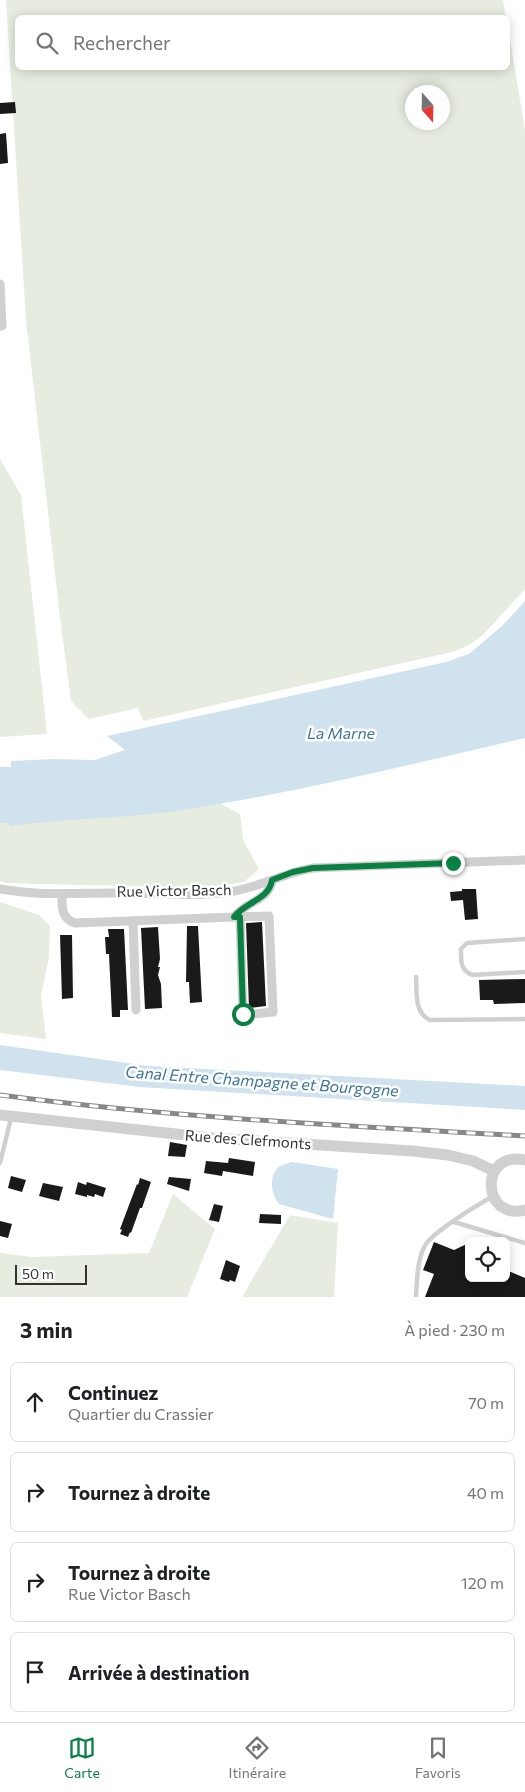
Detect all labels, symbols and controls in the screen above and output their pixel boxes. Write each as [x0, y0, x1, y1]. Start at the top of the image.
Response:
search box [15, 15, 510, 70]
icon: search [33, 29, 61, 57]
text: Rechercher [73, 31, 171, 54]
north arrow [405, 85, 450, 130]
water label: La Marne [307, 723, 376, 742]
route end [442, 852, 465, 875]
street label: Rue Victor Basch [116, 880, 232, 900]
route start [232, 1003, 255, 1026]
water label: Canal Entre Champagne et Bourgogne [125, 1061, 400, 1100]
street label: Rue des Clefmonts [184, 1126, 312, 1152]
map controls [465, 1237, 510, 1282]
button: locate [465, 1237, 510, 1282]
scale bar [15, 1262, 88, 1285]
text: 50 m [22, 1265, 54, 1282]
text: 3 min [20, 1317, 73, 1342]
text: À pied · 230 m [404, 1320, 505, 1339]
text: Continuez [68, 1381, 158, 1404]
icon: ahead [21, 1388, 49, 1416]
text: 70 m [468, 1393, 504, 1412]
text: Quartier du Crassier [68, 1404, 214, 1423]
icon: right [21, 1478, 49, 1506]
text: Tournez à droite [68, 1481, 210, 1504]
text: 40 m [467, 1483, 504, 1502]
text: Tournez à droite [68, 1561, 210, 1584]
icon: right [21, 1568, 49, 1596]
text: 120 m [461, 1573, 504, 1592]
text: Rue Victor Basch [68, 1584, 191, 1603]
icon: arrive [21, 1658, 49, 1686]
text: Arrivée à destination [68, 1661, 250, 1684]
tab: Carte [64, 1734, 100, 1781]
tab: Itinéraire [228, 1734, 286, 1781]
tab: Favoris [415, 1734, 461, 1781]

